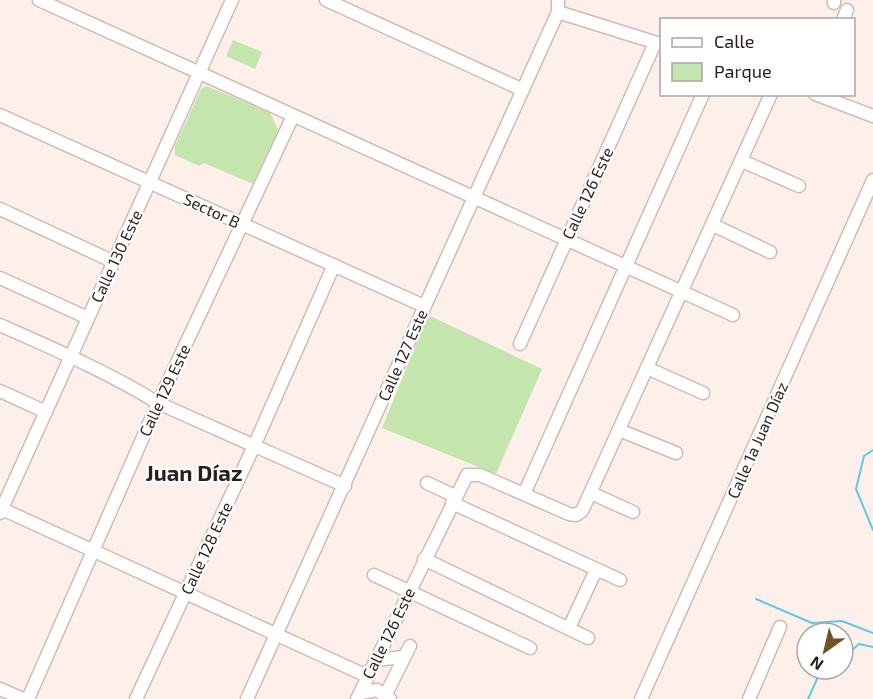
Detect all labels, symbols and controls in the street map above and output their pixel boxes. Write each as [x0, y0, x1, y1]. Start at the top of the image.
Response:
legend [660, 18, 855, 96]
text: Calle [714, 30, 755, 52]
text: Parque [714, 60, 772, 82]
street label: Calle 126 Este [557, 144, 617, 242]
street label: Sector B [181, 189, 243, 231]
street label: Calle 130 Este [86, 207, 146, 305]
street label: Calle 127 Este [373, 306, 431, 404]
street label: Calle 129 Este [134, 341, 194, 439]
street label: Calle 1a Juan Díaz [723, 379, 791, 501]
district label: Juan Díaz [146, 459, 242, 485]
street label: Calle 128 Este [176, 499, 236, 597]
street label: Calle 126 Este [358, 584, 418, 682]
north arrow [795, 621, 855, 681]
text: N [806, 653, 826, 675]

